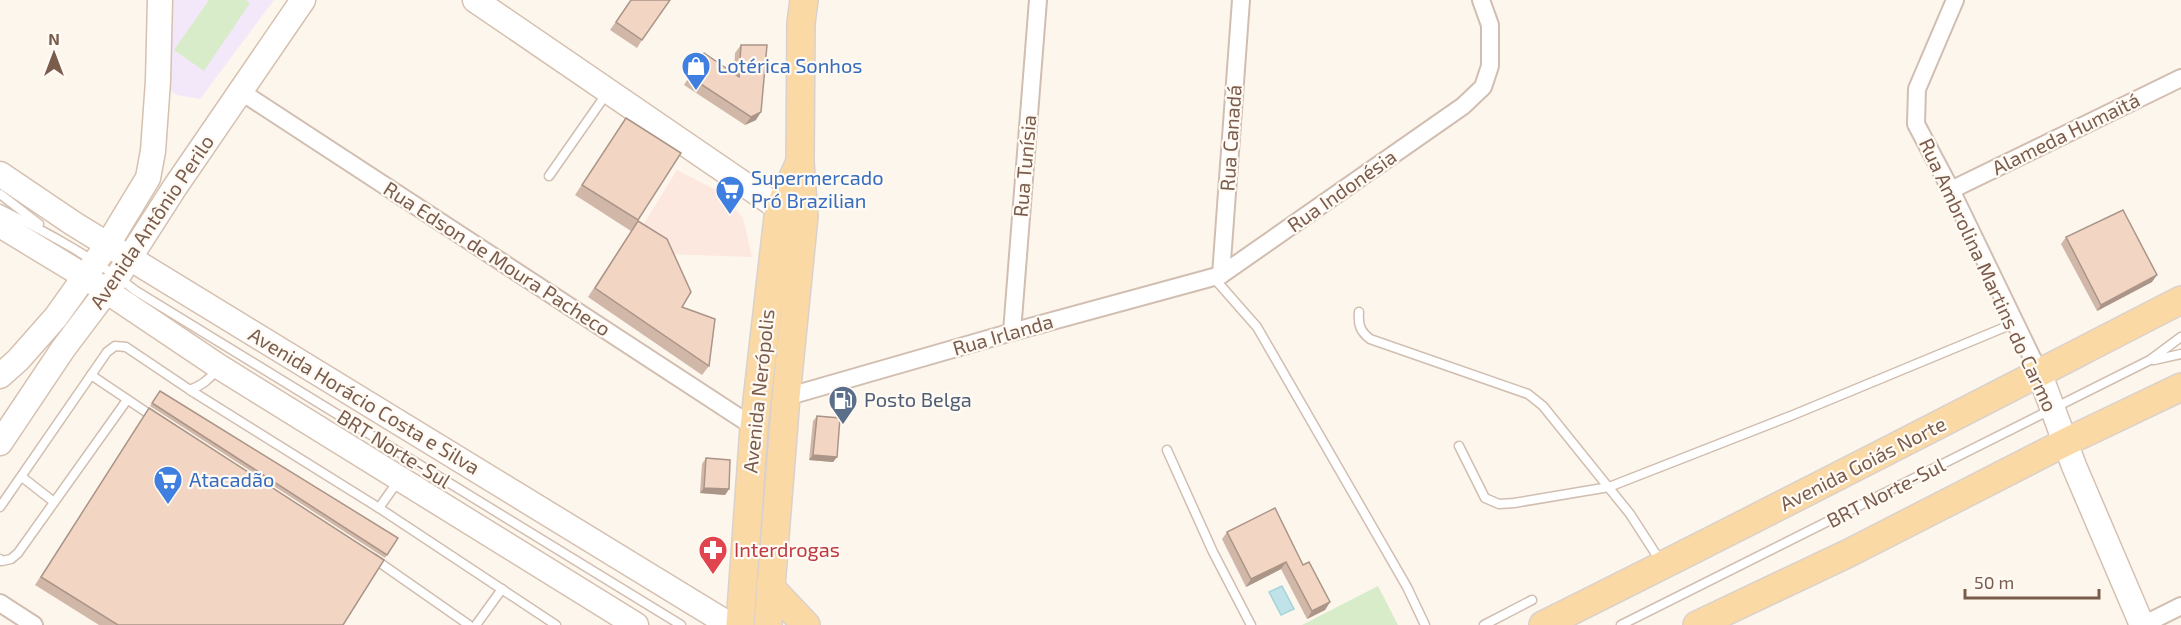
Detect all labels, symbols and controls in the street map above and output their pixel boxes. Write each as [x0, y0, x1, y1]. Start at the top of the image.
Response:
north arrow [24, 24, 84, 84]
text: N [48, 29, 60, 48]
shop icon: Lotérica Sonhos [680, 50, 712, 92]
place label: Lotérica Sonhos [717, 53, 862, 77]
street label: Rua Canadá [1214, 84, 1246, 192]
street label: Alameda Humaitá [1988, 87, 2143, 179]
street label: Rua Tunísia [1008, 114, 1040, 218]
street label: Avenida Antônio Perilo [84, 130, 218, 313]
street label: Rua Ambrolina Martins do Carmo [1915, 134, 2063, 415]
street label: Rua Indonésia [1282, 144, 1400, 237]
place label: Supermercado Pró Brazilian [751, 165, 884, 212]
supermarket icon: Supermercado Pró Brazilian [714, 174, 746, 216]
street label: Rua Edson de Moura Pacheco [380, 176, 615, 341]
street label: Avenida Nerópolis [737, 308, 779, 474]
street label: Rua Irlanda [950, 308, 1056, 360]
street label: Avenida Horácio Costa e Silva [245, 322, 484, 479]
fuel station icon: Posto Belga [827, 384, 859, 426]
place label: Posto Belga [864, 387, 972, 411]
street label: BRT Norte-Sul [333, 404, 456, 493]
street label: Avenida Goiás Norte [1776, 411, 1950, 515]
street label: BRT Norte-Sul [1822, 452, 1949, 532]
supermarket icon: Atacadão [152, 464, 184, 506]
place label: Atacadão [189, 467, 274, 491]
pharmacy icon: Interdrogas [697, 534, 729, 576]
place label: Interdrogas [734, 537, 840, 561]
scale bar [1965, 562, 2098, 600]
text: 50 m [1974, 571, 2014, 593]

